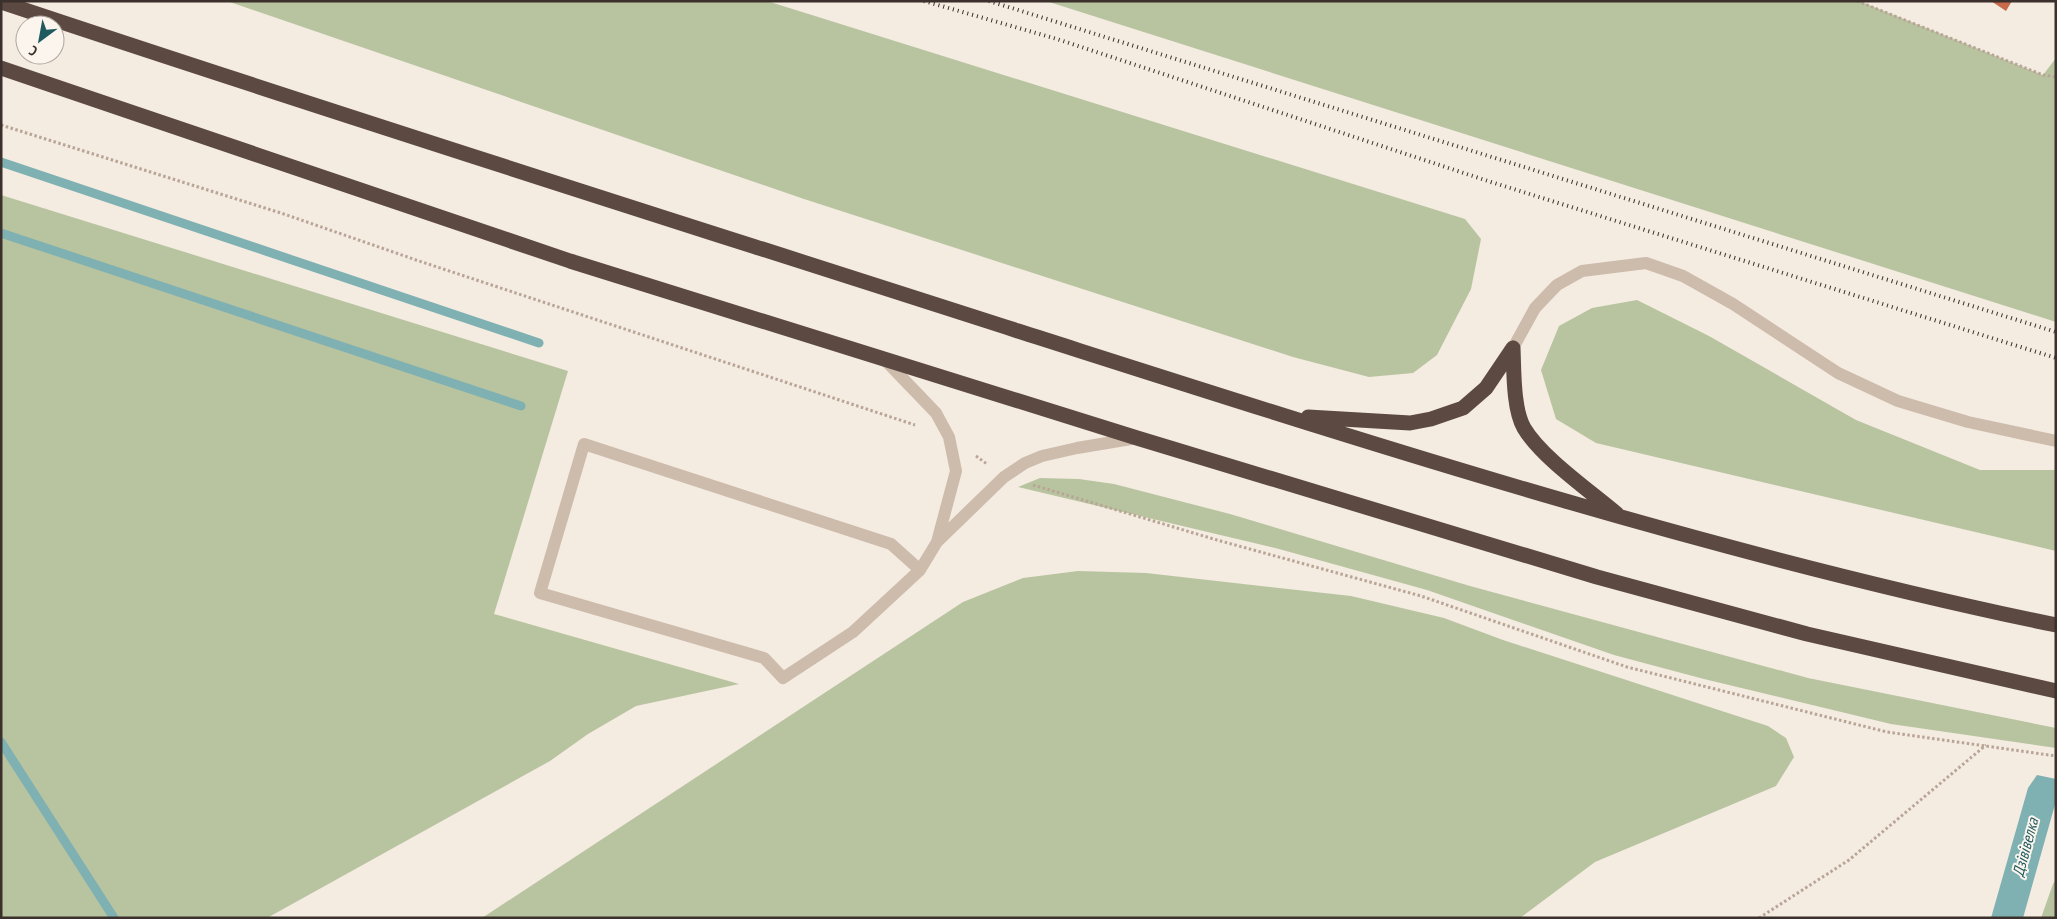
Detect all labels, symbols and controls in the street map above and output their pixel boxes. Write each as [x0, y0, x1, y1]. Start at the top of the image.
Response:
north arrow [15, 15, 65, 65]
text: С [25, 41, 41, 60]
water label: Дзівівелка [2007, 814, 2043, 879]

